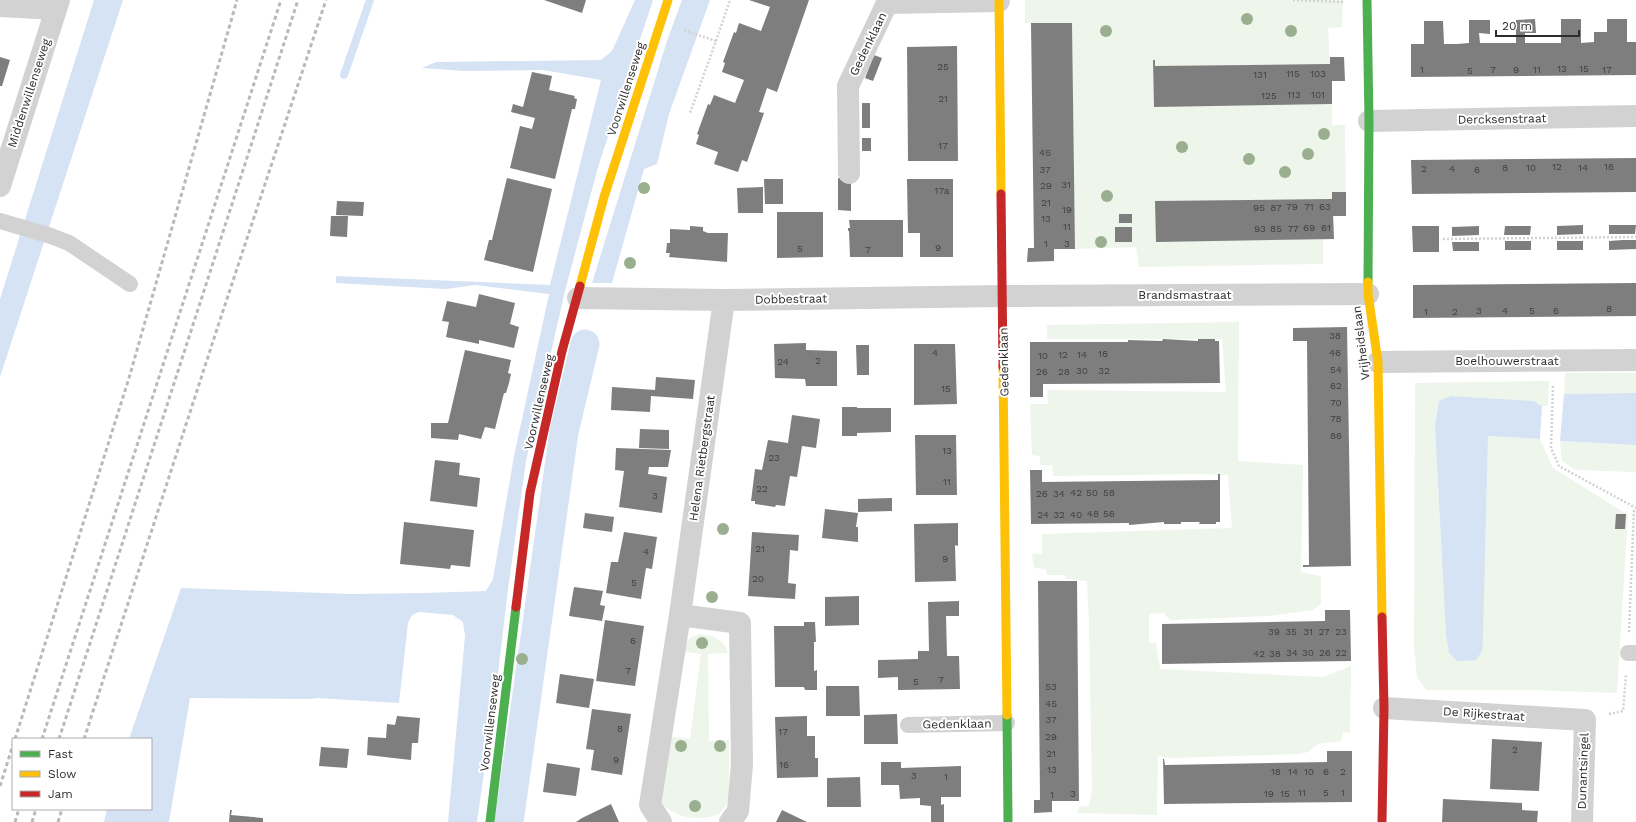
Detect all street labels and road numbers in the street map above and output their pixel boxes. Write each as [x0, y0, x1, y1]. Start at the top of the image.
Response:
street label: Gedenklaan [847, 10, 889, 78]
street label: Middenwillenseweg [5, 36, 53, 149]
street label: Voorwillenseweg [604, 40, 648, 138]
street label: Dercksenstraat [1457, 111, 1547, 127]
street label: Brandsmastraat [1138, 288, 1232, 302]
street label: Dobbestraat [755, 291, 827, 307]
street label: Vrijheidslaan [1349, 305, 1373, 381]
street label: Gedenklaan [996, 327, 1012, 397]
street label: Voorwillenseweg [521, 352, 557, 451]
street label: Boelhouwerstraat [1455, 354, 1559, 368]
street label: Helena Rietbergstraat [686, 394, 718, 522]
street label: Voorwillenseweg [477, 673, 503, 772]
street label: De Rijkestraat [1443, 704, 1525, 724]
street label: Gedenklaan [922, 716, 992, 732]
street label: Dunantsingel [1575, 732, 1591, 810]

